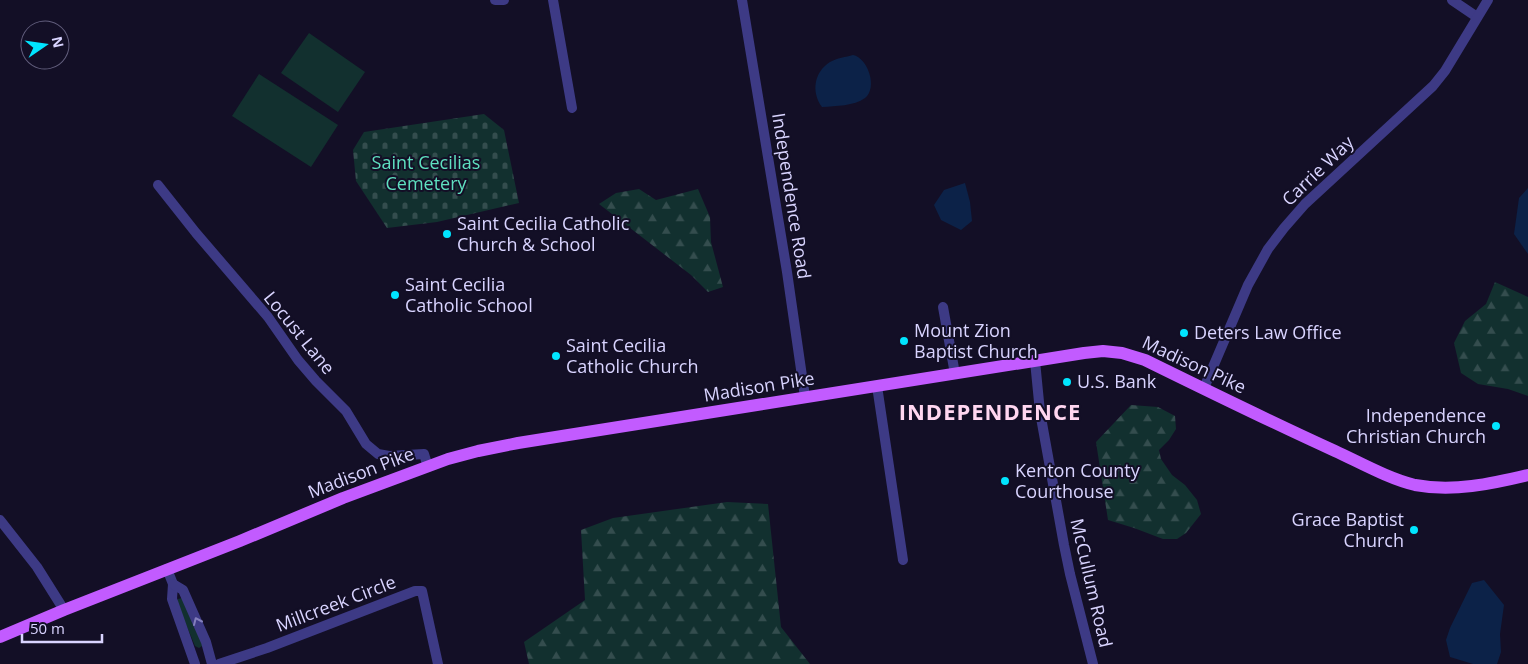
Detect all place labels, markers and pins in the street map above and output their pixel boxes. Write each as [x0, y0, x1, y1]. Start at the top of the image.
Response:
place label: Saint Cecilia Catholic Church & School [457, 211, 630, 256]
marker: Saint Cecilia Catholic Church & School [441, 228, 453, 240]
place label: Saint Cecilia Catholic School [405, 272, 533, 317]
marker: Saint Cecilia Catholic School [389, 289, 401, 301]
place label: Mount Zion Baptist Church [914, 318, 1038, 363]
place label: Deters Law Office [1194, 320, 1342, 344]
marker: Deters Law Office [1178, 327, 1190, 339]
place label: Saint Cecilia Catholic Church [566, 333, 698, 378]
marker: Mount Zion Baptist Church [898, 335, 910, 347]
marker: Saint Cecilia Catholic Church [550, 350, 562, 362]
place label: U.S. Bank [1077, 369, 1157, 393]
marker: U.S. Bank [1061, 376, 1073, 388]
place label: Independence Christian Church [1346, 403, 1486, 448]
marker: Independence Christian Church [1490, 420, 1502, 432]
place label: Kenton County Courthouse [1015, 458, 1141, 503]
marker: Kenton County Courthouse [999, 475, 1011, 487]
place label: Grace Baptist Church [1292, 507, 1404, 552]
marker: Grace Baptist Church [1408, 524, 1420, 536]

